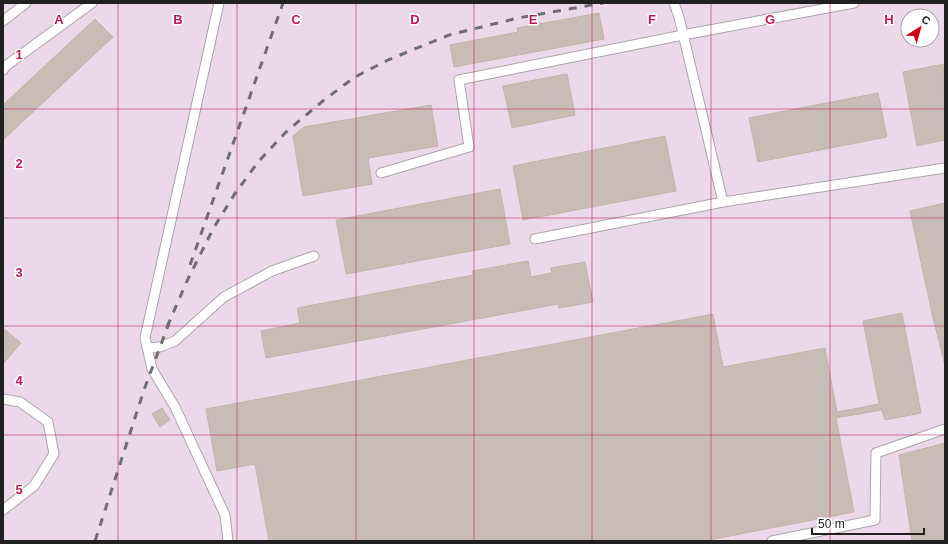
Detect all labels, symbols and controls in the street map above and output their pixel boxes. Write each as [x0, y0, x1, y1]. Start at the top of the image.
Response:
north arrow [900, 8, 940, 48]
text: A [54, 12, 64, 27]
text: B [173, 12, 183, 27]
text: C [291, 12, 301, 27]
text: D [410, 12, 420, 27]
text: E [529, 12, 538, 27]
text: F [648, 12, 656, 27]
text: G [765, 12, 775, 27]
text: H [884, 12, 894, 27]
text: С [919, 13, 933, 27]
text: 1 [15, 47, 23, 62]
text: 2 [15, 156, 23, 171]
text: 3 [15, 265, 23, 280]
text: 4 [15, 373, 23, 388]
text: 5 [15, 482, 23, 497]
scale bar [812, 510, 924, 536]
text: 50 m [818, 517, 845, 531]

